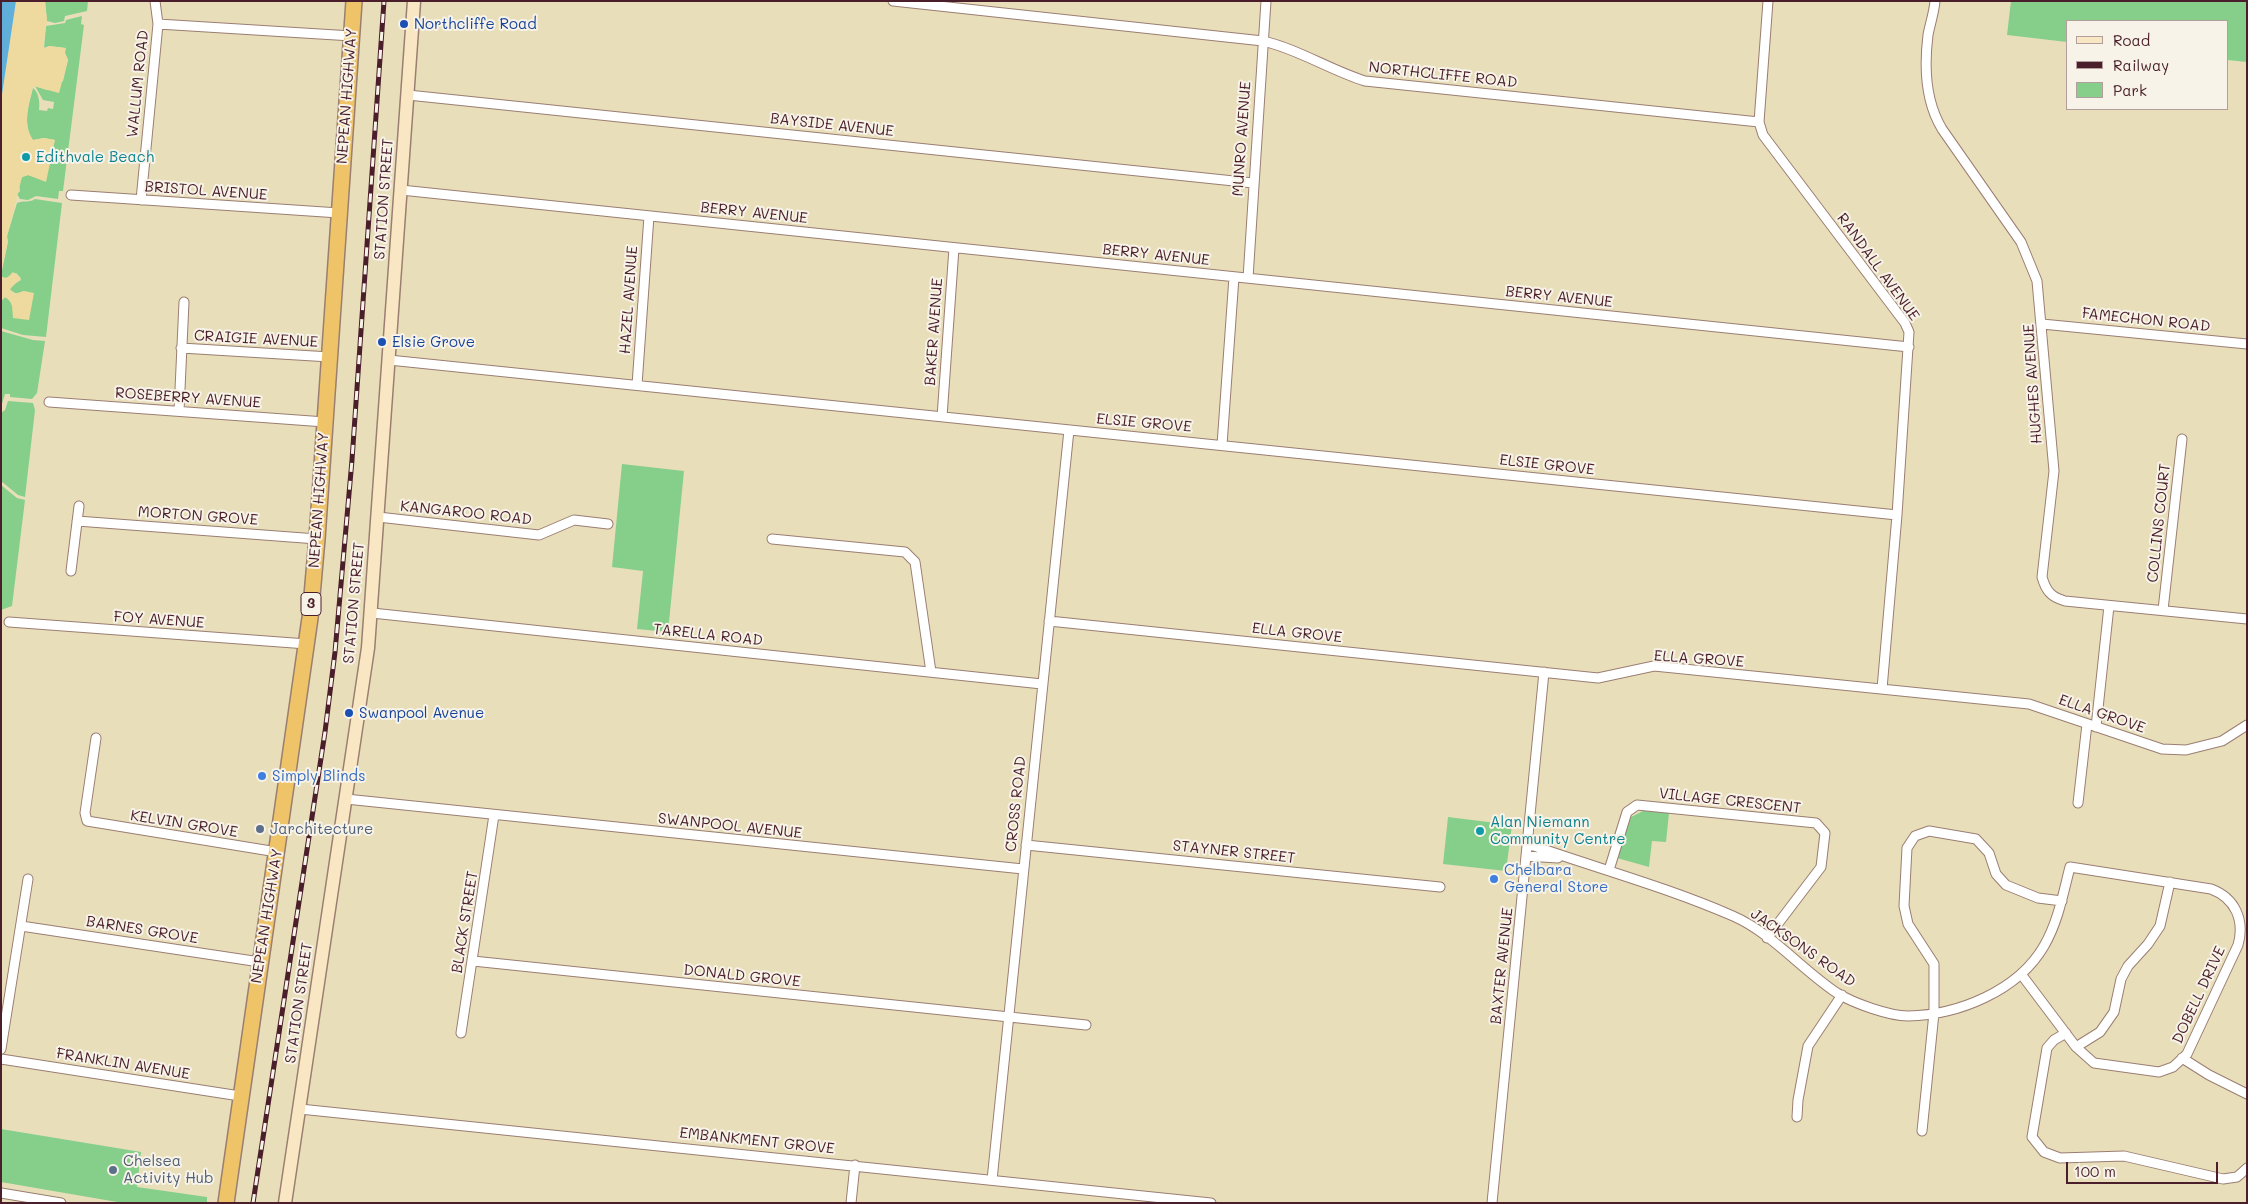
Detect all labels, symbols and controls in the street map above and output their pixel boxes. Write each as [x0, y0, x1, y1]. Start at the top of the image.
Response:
place label: Northcliffe Road [414, 15, 537, 33]
marker: Northcliffe Road [398, 18, 410, 30]
legend [2066, 20, 2228, 110]
street label: NEPEAN HIGHWAY [333, 27, 361, 165]
street label: WALLUM ROAD [123, 29, 153, 139]
text: Road [2113, 30, 2150, 50]
text: Railway [2113, 55, 2169, 75]
street label: NORTHCLIFFE ROAD [1368, 58, 1518, 92]
text: Park [2113, 80, 2147, 100]
street label: MUNRO AVENUE [1229, 81, 1255, 197]
street label: BAYSIDE AVENUE [769, 110, 895, 140]
street label: STATION STREET [371, 138, 397, 260]
place label: Edithvale Beach [36, 148, 154, 166]
marker: Edithvale Beach [20, 151, 32, 163]
street label: BRISTOL AVENUE [144, 178, 268, 204]
street label: BERRY AVENUE [699, 198, 809, 228]
street label: RANDALL AVENUE [1833, 210, 1923, 324]
street label: BERRY AVENUE [1101, 240, 1211, 270]
street label: HAZEL AVENUE [616, 245, 642, 355]
street label: BAKER AVENUE [921, 278, 947, 386]
street label: BERRY AVENUE [1504, 282, 1614, 312]
street label: FAMECHON ROAD [2081, 304, 2211, 336]
street label: HUGHES AVENUE [2020, 323, 2046, 445]
street label: CRAIGIE AVENUE [193, 327, 319, 351]
place label: Elsie Grove [392, 333, 475, 351]
marker: Elsie Grove [376, 336, 388, 348]
street label: ROSEBERRY AVENUE [114, 384, 262, 412]
street label: ELSIE GROVE [1096, 410, 1192, 436]
street label: NEPEAN HIGHWAY [305, 431, 333, 569]
street label: ELSIE GROVE [1498, 451, 1596, 479]
street label: COLLINS COURT [2144, 462, 2174, 584]
street label: KANGAROO ROAD [399, 497, 533, 529]
street label: MORTON GROVE [137, 503, 259, 529]
street label: STATION STREET [340, 542, 368, 664]
road number: 3 [301, 592, 321, 616]
street label: FOY AVENUE [113, 608, 205, 632]
street label: ELLA GROVE [1251, 619, 1343, 647]
street label: TARELLA ROAD [652, 620, 764, 650]
street label: ELLA GROVE [1653, 647, 1745, 671]
street label: ELLA GROVE [2056, 691, 2148, 737]
place label: Swanpool Avenue [359, 704, 484, 722]
marker: Swanpool Avenue [343, 707, 355, 719]
street label: CROSS ROAD [1002, 755, 1030, 853]
place label: Simply Blinds [272, 767, 365, 785]
marker: Simply Blinds [256, 770, 268, 782]
street label: VILLAGE CRESCENT [1658, 785, 1802, 817]
street label: KELVIN GROVE [129, 807, 239, 841]
street label: SWANPOOL AVENUE [657, 809, 803, 843]
place label: Alan Niemann Community Centre [1490, 813, 1626, 848]
place label: Jarchitecture [270, 820, 373, 838]
marker: Jarchitecture [254, 823, 266, 835]
marker: Alan Niemann Community Centre [1474, 825, 1486, 837]
street label: STAYNER STREET [1172, 837, 1296, 867]
street label: NEPEAN HIGHWAY [247, 847, 287, 985]
place label: Chelbara General Store [1504, 861, 1608, 896]
street label: BLACK STREET [448, 870, 482, 974]
marker: Chelbara General Store [1488, 873, 1500, 885]
street label: JACKSONS ROAD [1747, 905, 1859, 991]
street label: BAXTER AVENUE [1487, 907, 1517, 1025]
street label: BARNES GROVE [85, 912, 199, 948]
street label: STATION STREET [282, 941, 316, 1065]
street label: DOBELL DRIVE [2169, 943, 2229, 1047]
street label: DONALD GROVE [683, 961, 801, 991]
street label: FRANKLIN AVENUE [55, 1045, 191, 1083]
street label: EMBANKMENT GROVE [678, 1124, 836, 1158]
place label: Chelsea Activity Hub [123, 1152, 214, 1187]
scale bar [2068, 1152, 2220, 1184]
text: 100 m [2074, 1161, 2116, 1181]
marker: Chelsea Activity Hub [107, 1164, 119, 1176]

